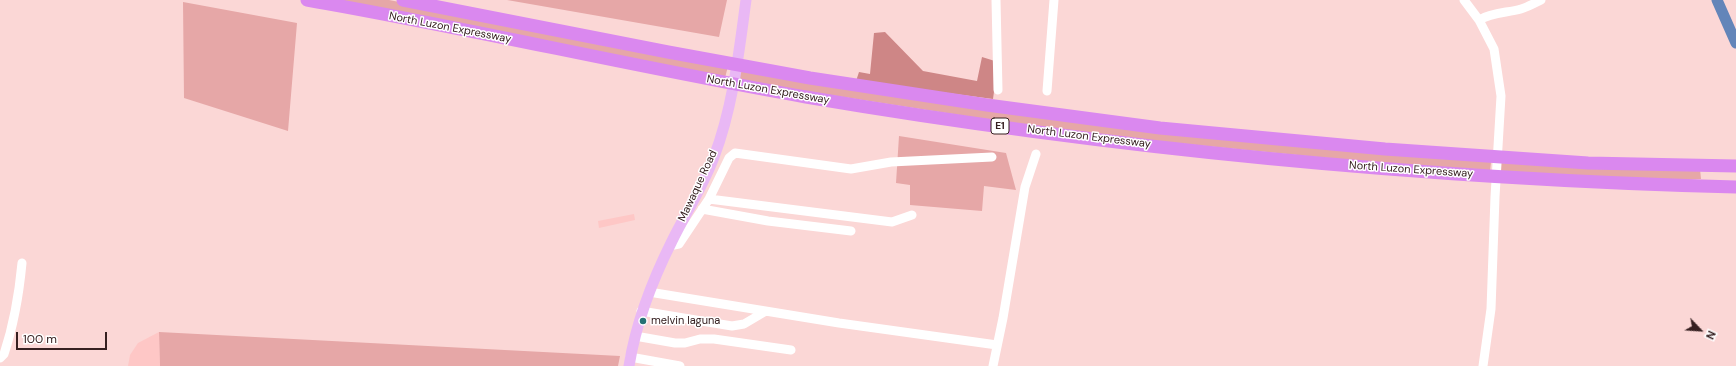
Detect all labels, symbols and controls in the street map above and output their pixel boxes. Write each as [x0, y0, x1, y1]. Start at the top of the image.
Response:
street label: North Luzon Expressway [388, 10, 512, 46]
street label: North Luzon Expressway [706, 73, 830, 107]
road number: E1 [991, 118, 1009, 134]
street label: North Luzon Expressway [1027, 123, 1151, 151]
street label: Mawaque Road [676, 148, 720, 224]
street label: North Luzon Expressway [1349, 159, 1473, 181]
north arrow [1680, 310, 1720, 350]
place label: melvin laguna [651, 314, 720, 328]
marker: melvin laguna [638, 316, 648, 326]
scale bar [18, 324, 109, 350]
text: N [1703, 328, 1719, 342]
text: 100 m [23, 331, 57, 347]

